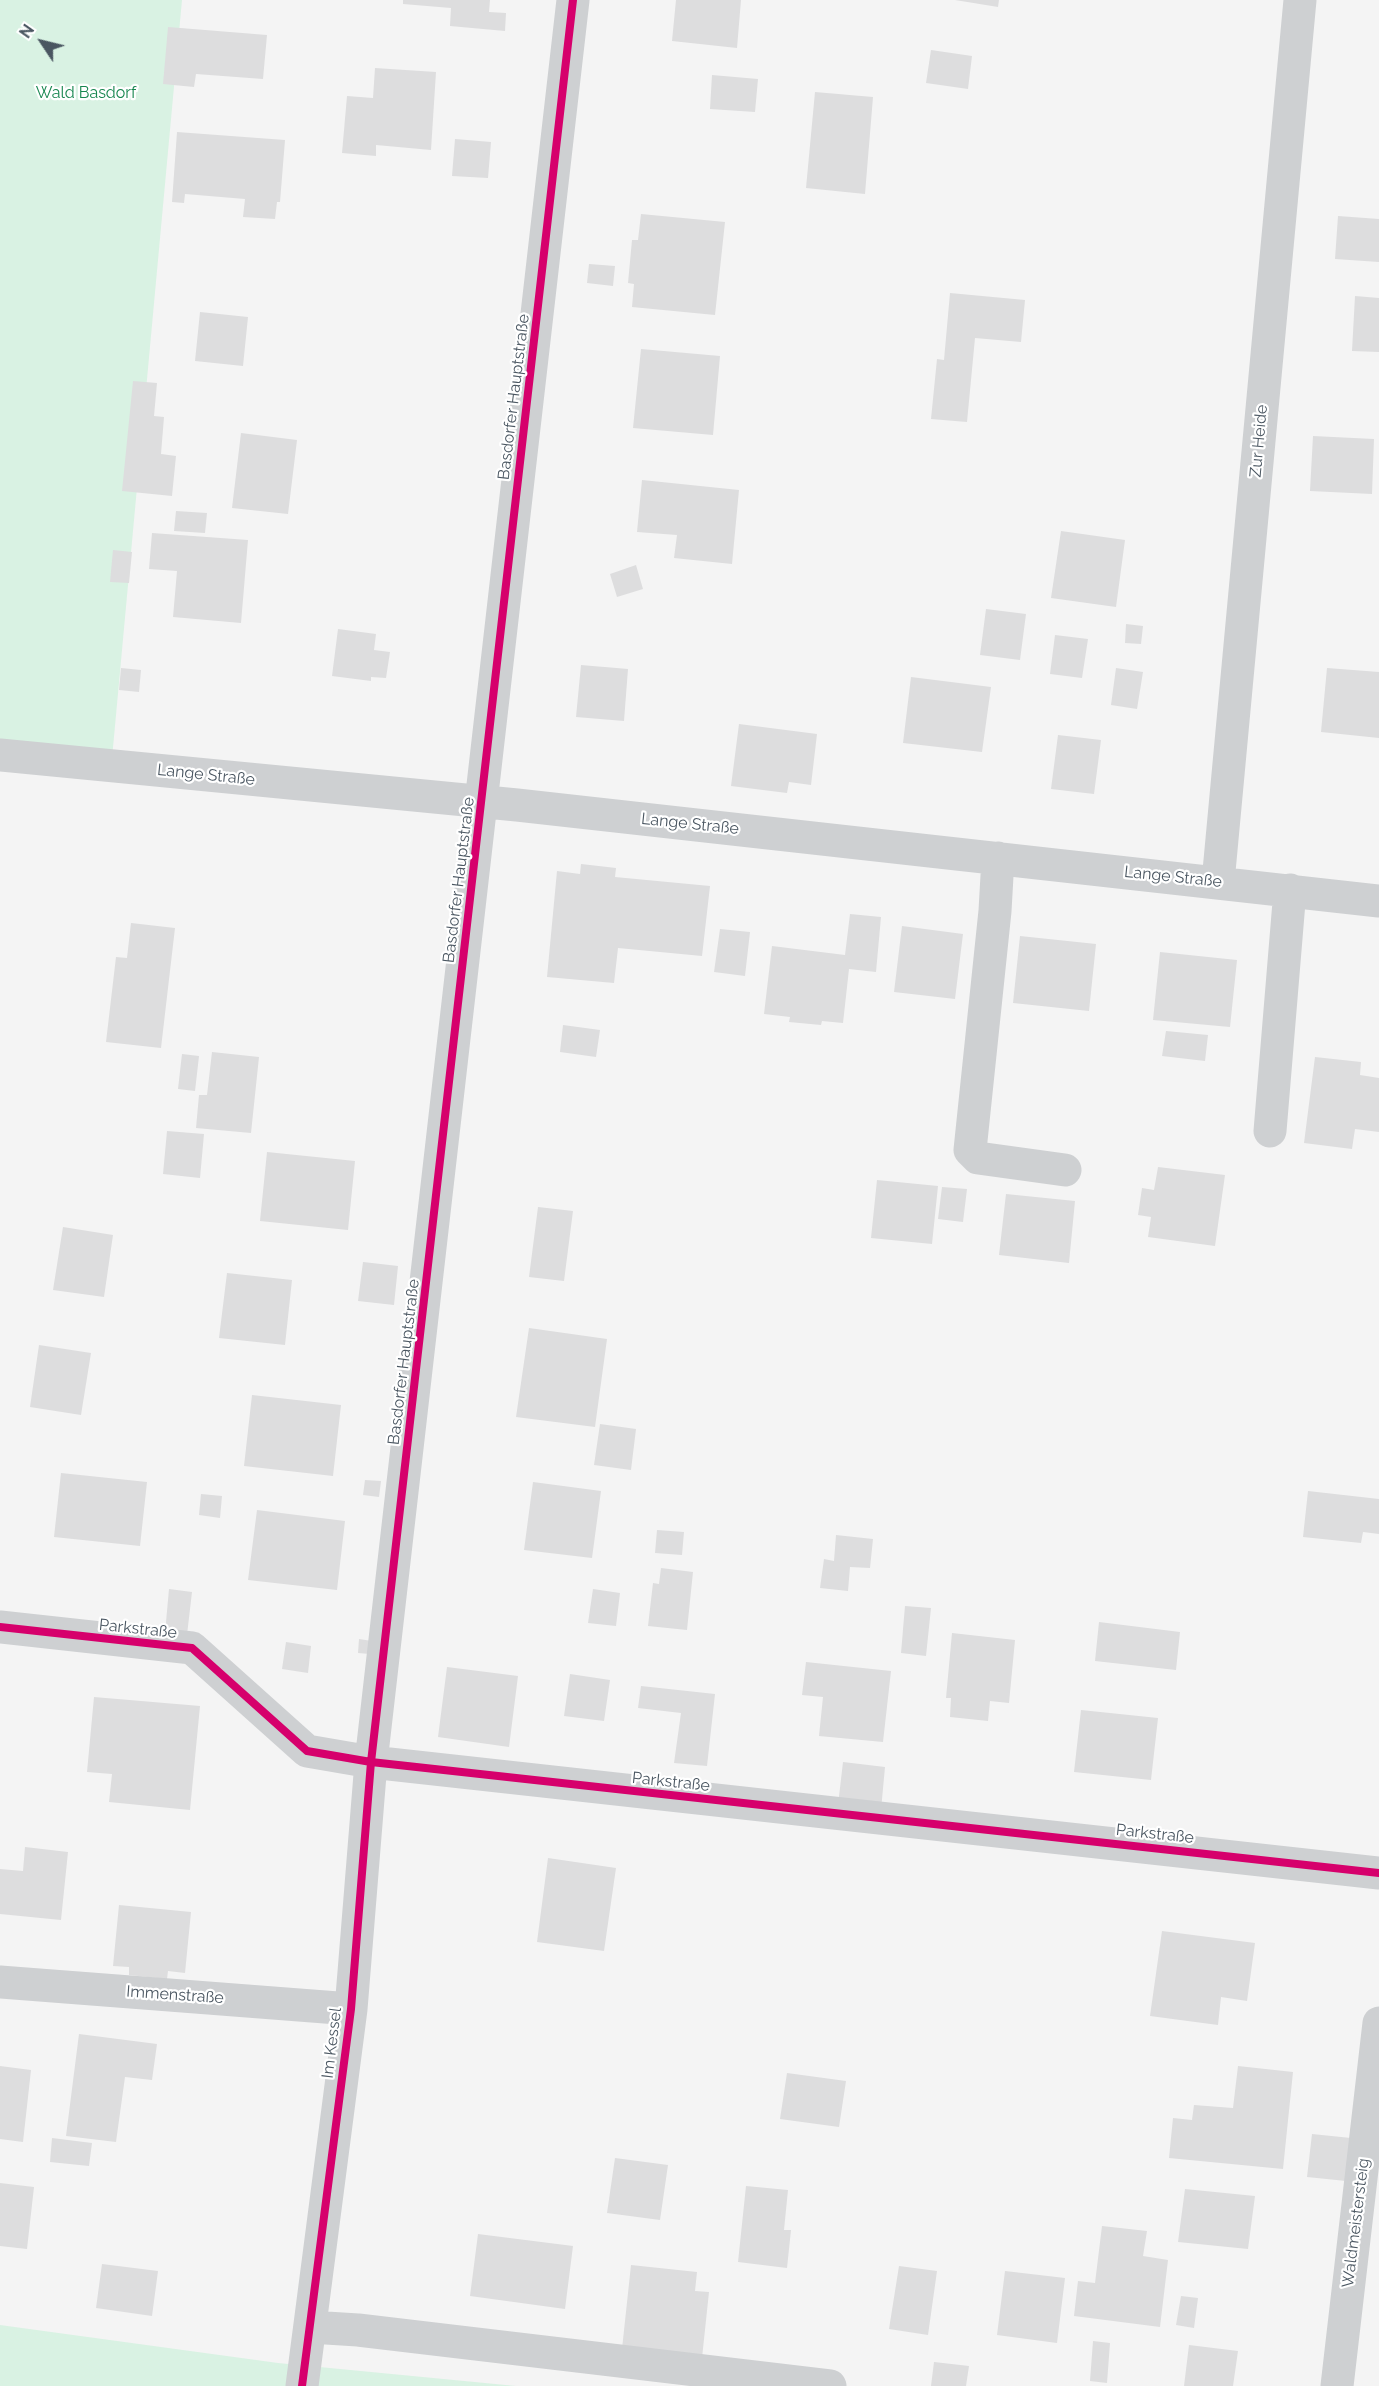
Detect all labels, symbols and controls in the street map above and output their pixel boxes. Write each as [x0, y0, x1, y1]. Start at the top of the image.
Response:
north arrow [12, 12, 72, 72]
text: N [16, 21, 38, 42]
park label: Wald Basdorf [36, 83, 136, 103]
street label: Basdorfer Hauptstraße [494, 313, 534, 481]
street label: Zur Heide [1246, 404, 1272, 478]
street label: Lange Straße [156, 760, 256, 790]
street label: Basdorfer Hauptstraße [439, 796, 479, 964]
street label: Lange Straße [640, 809, 740, 839]
street label: Lange Straße [1123, 862, 1223, 892]
street label: Basdorfer Hauptstraße [384, 1278, 424, 1446]
street label: Parkstraße [98, 1615, 178, 1643]
street label: Parkstraße [631, 1768, 711, 1796]
street label: Parkstraße [1115, 1820, 1195, 1848]
street label: Immenstraße [126, 1982, 224, 2008]
street label: Im Kessel [318, 2007, 346, 2079]
street label: Waldmeistersteig [1339, 2157, 1373, 2289]

